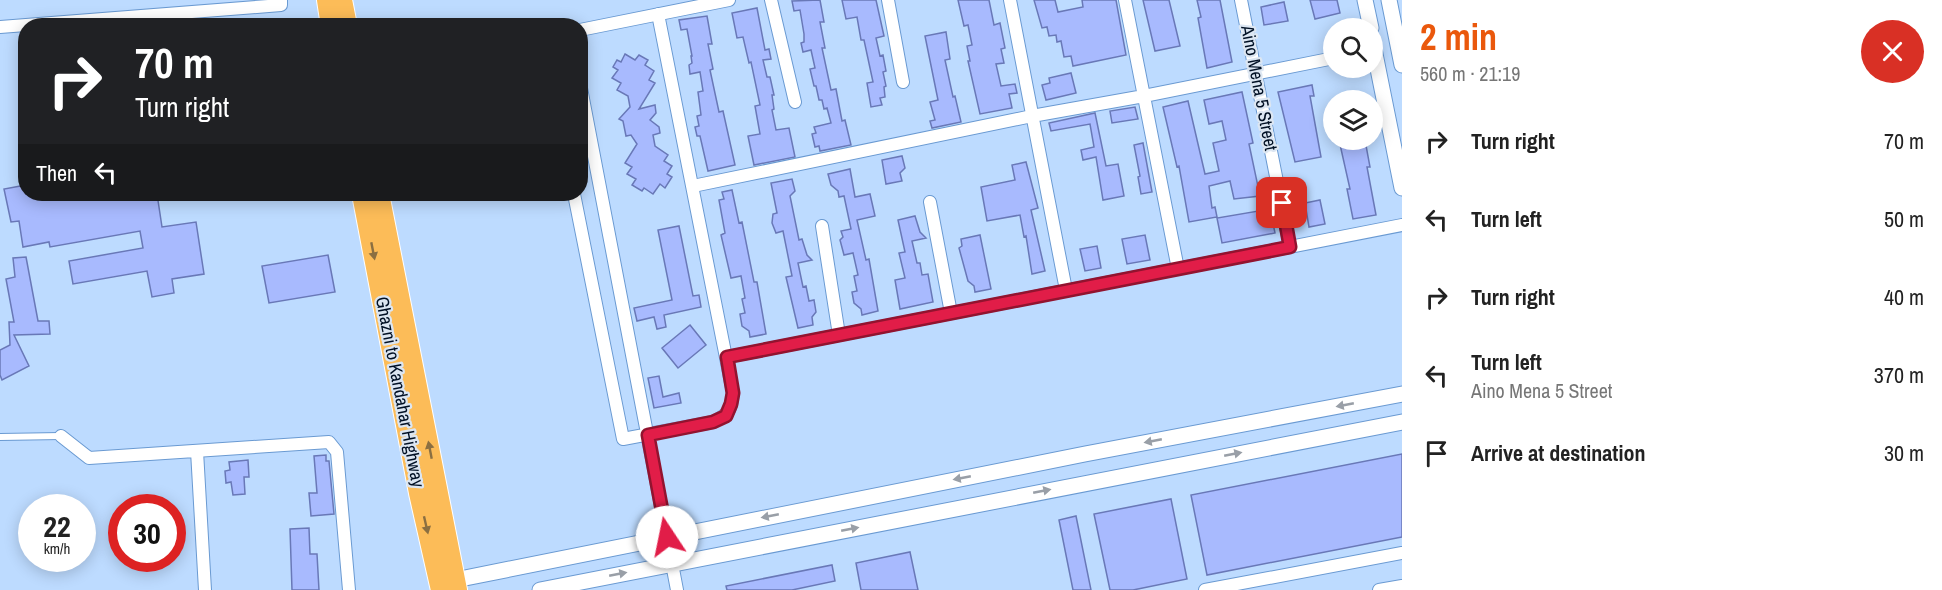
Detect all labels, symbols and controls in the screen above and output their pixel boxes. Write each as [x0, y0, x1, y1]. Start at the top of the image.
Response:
text: 2 min [1420, 13, 1497, 61]
map controls [1323, 18, 1383, 150]
button: search [1323, 18, 1383, 78]
button: close [1861, 20, 1924, 83]
street label: Aino Mena 5 Street [1235, 22, 1284, 153]
text: 70 m [135, 35, 214, 91]
icon: right [36, 42, 114, 120]
text: 560 m · 21:19 [1420, 60, 1520, 87]
text: Turn right [135, 89, 229, 125]
button: layers [1323, 90, 1383, 150]
icon: right [1420, 125, 1453, 158]
text: Turn right [1471, 126, 1555, 156]
text: 70 m [1884, 126, 1924, 156]
icon: left [89, 156, 122, 189]
text: Then [36, 158, 77, 188]
pin [1256, 177, 1307, 228]
icon: arrive [1265, 186, 1298, 219]
icon: left [1420, 203, 1453, 236]
text: Turn left [1471, 204, 1542, 234]
text: 50 m [1884, 204, 1924, 234]
one-way arrow [369, 242, 378, 261]
icon: right [1420, 281, 1453, 314]
text: Turn right [1471, 282, 1555, 312]
text: 40 m [1884, 282, 1924, 312]
street label: Ghazni to Kandahar Highway [370, 294, 431, 490]
text: Turn left [1471, 347, 1542, 377]
icon: left [1420, 359, 1453, 392]
text: 370 m [1874, 360, 1924, 390]
text: Aino Mena 5 Street [1471, 377, 1612, 404]
one-way arrow [1335, 401, 1354, 410]
one-way arrow [1143, 437, 1162, 446]
icon: arrive [1420, 437, 1453, 470]
text: Arrive at destination [1471, 438, 1645, 468]
text: 30 m [1884, 438, 1924, 468]
one-way arrow [425, 440, 434, 459]
one-way arrow [1224, 449, 1243, 458]
one-way arrow [952, 474, 971, 483]
one-way arrow [1033, 486, 1052, 495]
speed limit sign: 30 [108, 494, 186, 572]
position arrow [635, 505, 699, 569]
text: 22 [43, 506, 71, 546]
one-way arrow [761, 512, 780, 521]
one-way arrow [422, 516, 431, 535]
one-way arrow [841, 524, 860, 533]
text: km/h [44, 538, 70, 559]
one-way arrow [609, 569, 628, 578]

